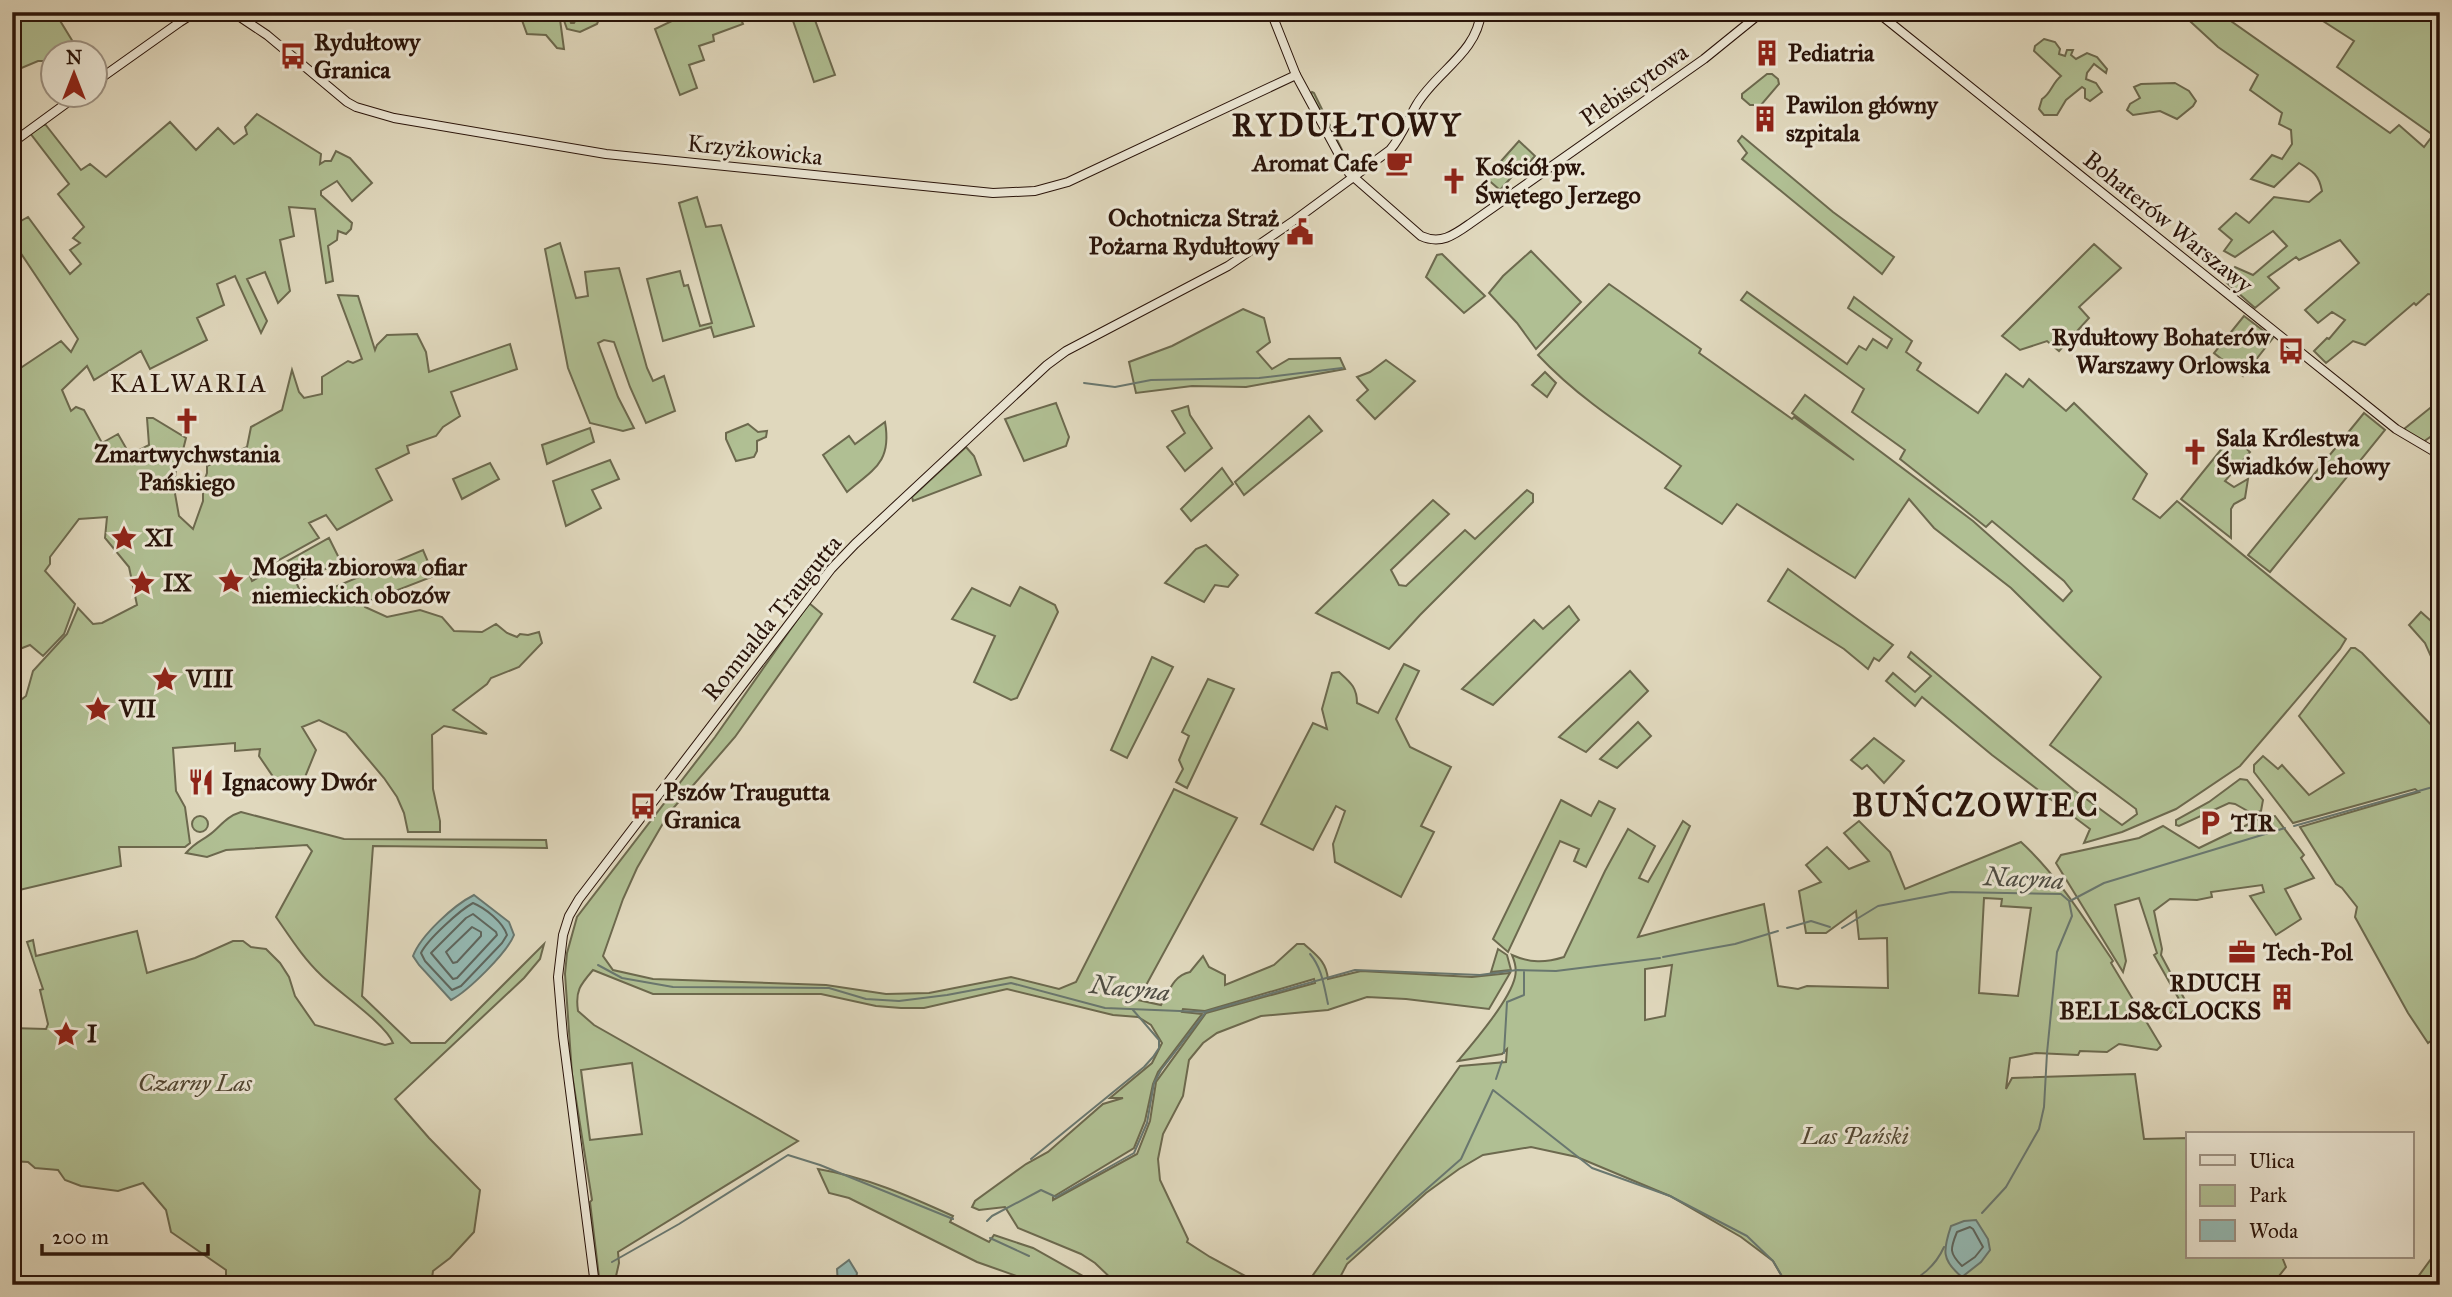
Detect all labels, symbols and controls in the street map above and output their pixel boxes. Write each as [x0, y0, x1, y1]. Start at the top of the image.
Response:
place label: Rydułtowy Granica [314, 27, 422, 85]
street label: Plebiscytowa [1574, 36, 1694, 133]
north arrow [38, 38, 108, 108]
building icon: Pediatria [1752, 38, 1782, 68]
place label: Pediatria [1788, 38, 1875, 68]
bus stop icon: Rydułtowy Granica [278, 41, 308, 71]
text: N [66, 46, 82, 69]
place label: Pawilon główny szpitala [1786, 90, 1939, 148]
building icon: Pawilon główny szpitala [1750, 104, 1780, 134]
district label: RYDUŁTOWY [1232, 106, 1462, 145]
street label: Krzyżkowicka [686, 128, 825, 172]
street label: Bohaterów Warszawy [2077, 144, 2259, 300]
place label: Aromat Cafe [1250, 148, 1378, 178]
cafe icon: Aromat Cafe [1384, 148, 1414, 178]
place label: Kościół pw. Świętego Jerzego [1475, 152, 1641, 210]
church icon: Kościół pw. Świętego Jerzego [1439, 166, 1469, 196]
place label: Ochotnicza Straż Pożarna Rydułtowy [1089, 203, 1281, 261]
public building icon: Ochotnicza Straż Pożarna Rydułtowy [1285, 217, 1315, 247]
place label: Rydułtowy Bohaterów Warszawy Orlowska [2052, 322, 2271, 380]
bus stop icon: Rydułtowy Bohaterów Warszawy Orlowska [2276, 336, 2306, 366]
district label: KALWARIA [110, 367, 268, 399]
church icon: Zmartwychwstania Pańskiego [172, 406, 202, 436]
place label: Sala Królestwa Świadków Jehowy [2216, 423, 2391, 481]
church icon: Sala Królestwa Świadków Jehowy [2180, 437, 2210, 467]
place label: Zmartwychwstania Pańskiego [94, 439, 281, 497]
place icon: XI [109, 523, 139, 553]
place label: XI [144, 523, 174, 553]
street label: Romualda Traugutta [696, 528, 849, 707]
place label: Mogiła zbiorowa ofiar niemieckich obozów [252, 552, 468, 610]
place icon: Mogiła zbiorowa ofiar niemieckich obozów [216, 566, 246, 596]
place icon: IX [127, 568, 157, 598]
place label: IX [163, 568, 192, 598]
place icon: VIII [150, 664, 180, 694]
place label: VIII [185, 664, 234, 694]
place icon: VII [83, 694, 113, 724]
place label: VII [118, 694, 156, 724]
restaurant icon: Ignacowy Dwór [186, 767, 216, 797]
place label: Ignacowy Dwór [222, 767, 377, 797]
place label: Pszów Traugutta Granica [664, 777, 830, 835]
district label: BUŃCZOWIEC [1852, 784, 2100, 825]
bus stop icon: Pszów Traugutta Granica [628, 791, 658, 821]
parking icon: TIR [2195, 808, 2225, 838]
place label: TIR [2230, 808, 2276, 838]
water label: Nacyna [1981, 860, 2065, 896]
office icon: Tech-Pol [2227, 937, 2257, 967]
place label: Tech-Pol [2262, 937, 2353, 967]
water label: Nacyna [1086, 968, 1172, 1008]
place label: RDUCH BELLS&CLOCKS [2059, 968, 2261, 1026]
building icon: RDUCH BELLS&CLOCKS [2267, 982, 2297, 1012]
place icon: I [51, 1019, 81, 1049]
place label: I [87, 1019, 97, 1049]
park label: Czarny Las [138, 1068, 253, 1098]
park label: Las Pański [1800, 1121, 1909, 1151]
legend [2186, 1132, 2414, 1258]
text: Ulica [2249, 1148, 2295, 1174]
text: Park [2249, 1182, 2287, 1208]
scale bar [42, 1213, 208, 1257]
text: Woda [2249, 1218, 2298, 1244]
text: 200 m [52, 1224, 109, 1250]

